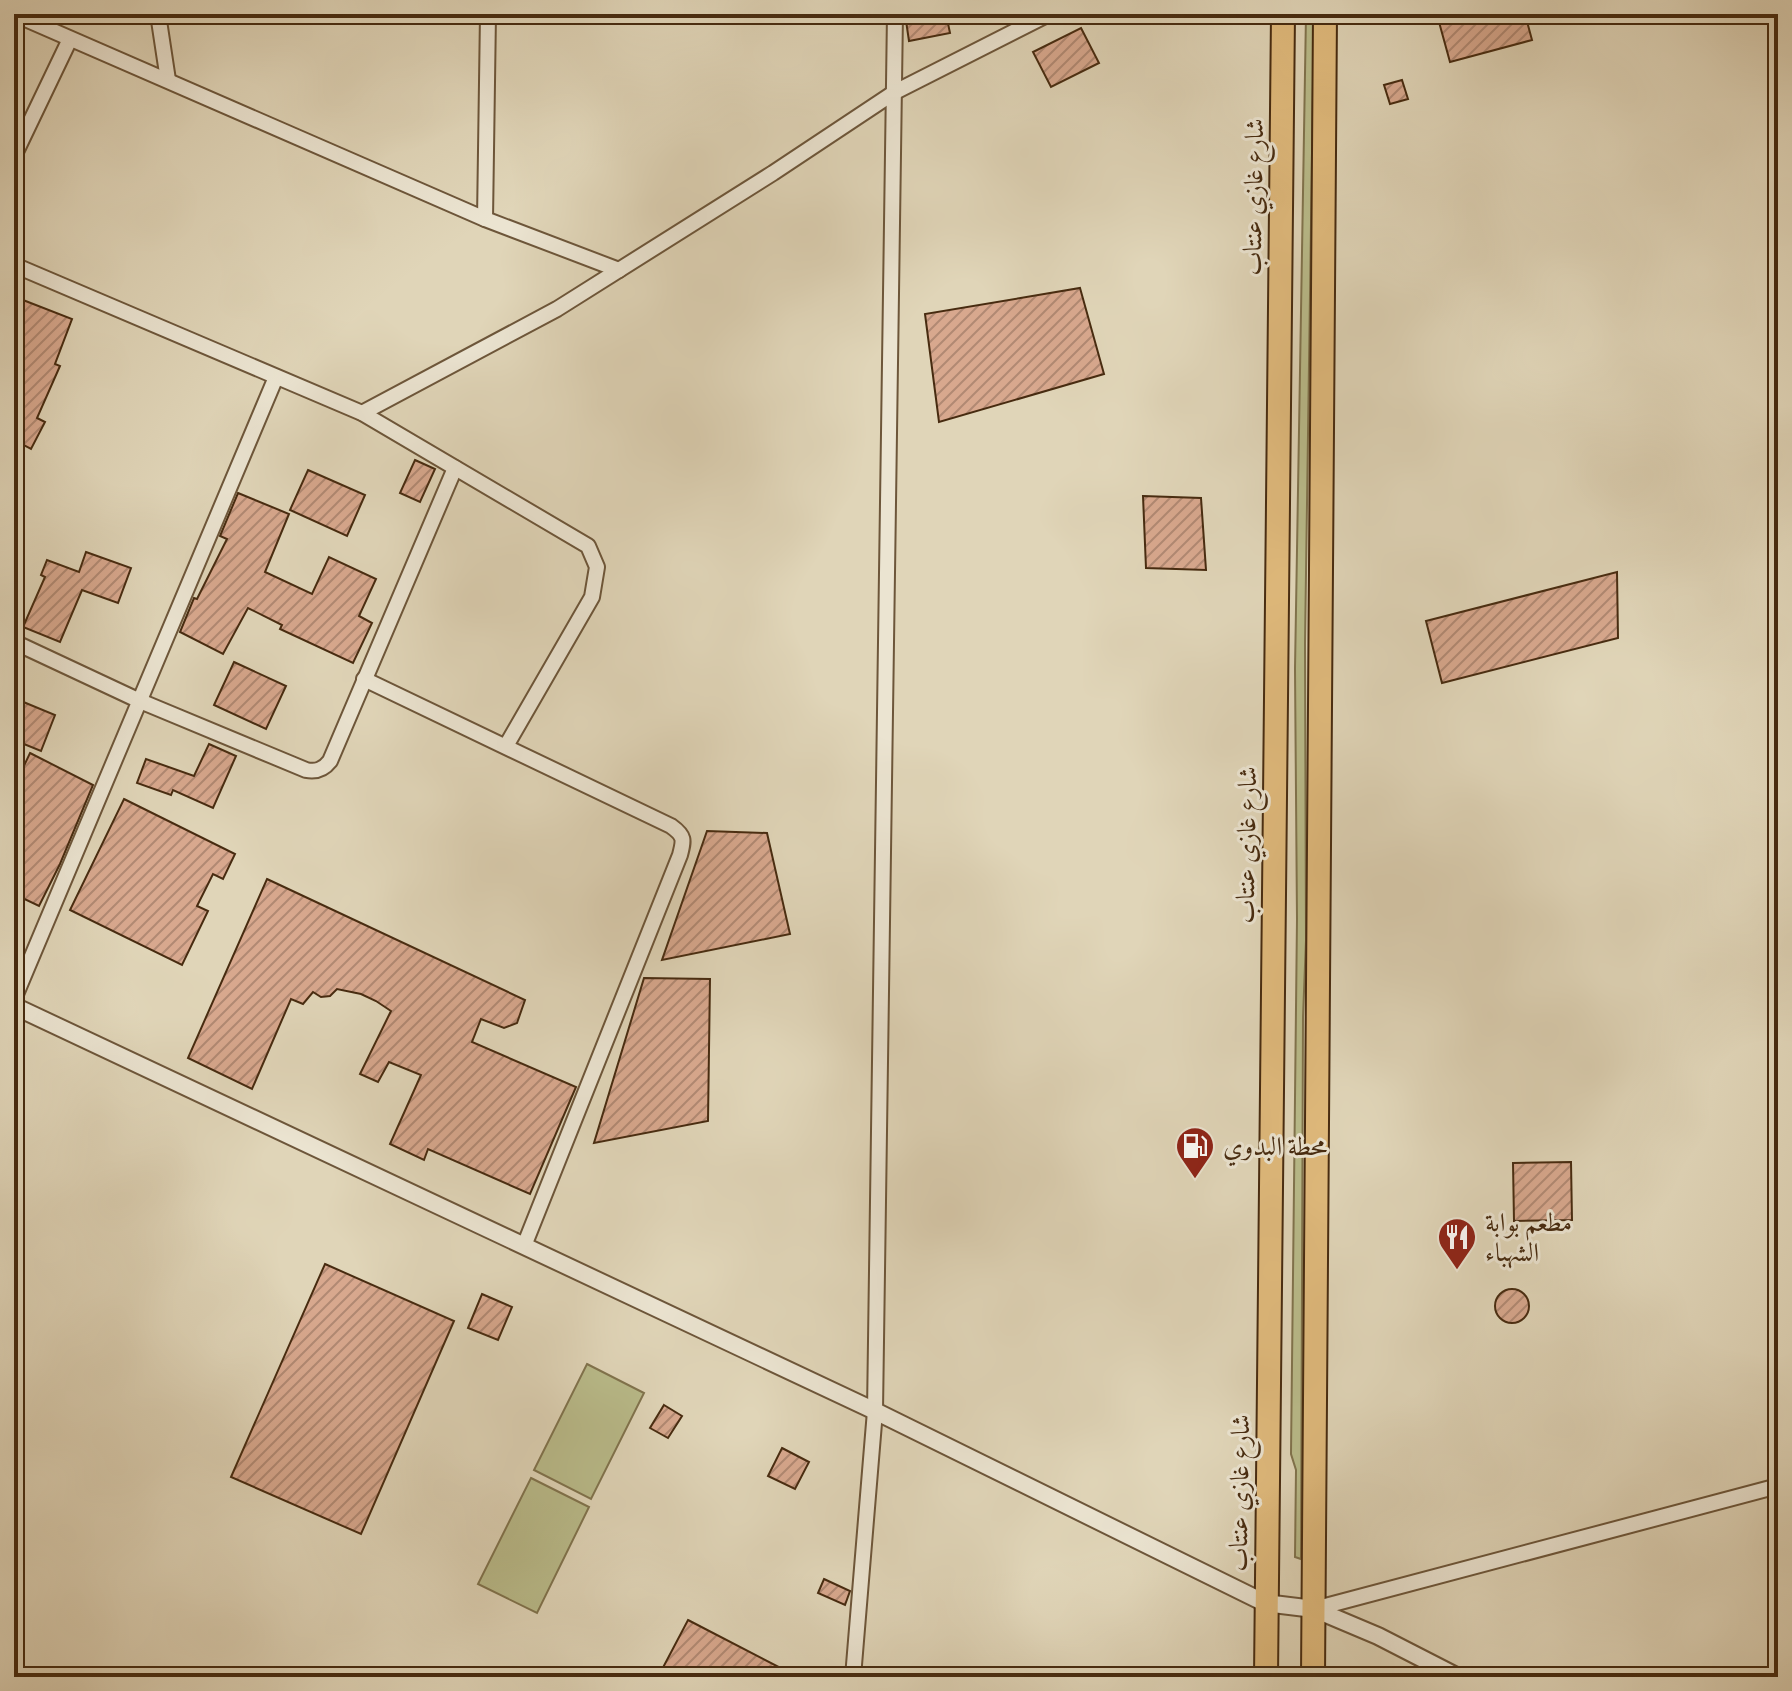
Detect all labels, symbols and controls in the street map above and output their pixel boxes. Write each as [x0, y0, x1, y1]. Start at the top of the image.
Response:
street label: شارع غازي عنتاب [1237, 118, 1276, 276]
street label: شارع غازي عنتاب [1230, 766, 1269, 924]
fuel station icon: محطة البدوي [1174, 1125, 1216, 1180]
place label: محطة البدوي [1223, 1131, 1328, 1167]
place label: مطعم بوابة الشهباء [1485, 1207, 1572, 1269]
restaurant icon: مطعم بوابة الشهباء [1436, 1216, 1478, 1271]
street label: شارع غازي عنتاب [1223, 1414, 1262, 1572]

